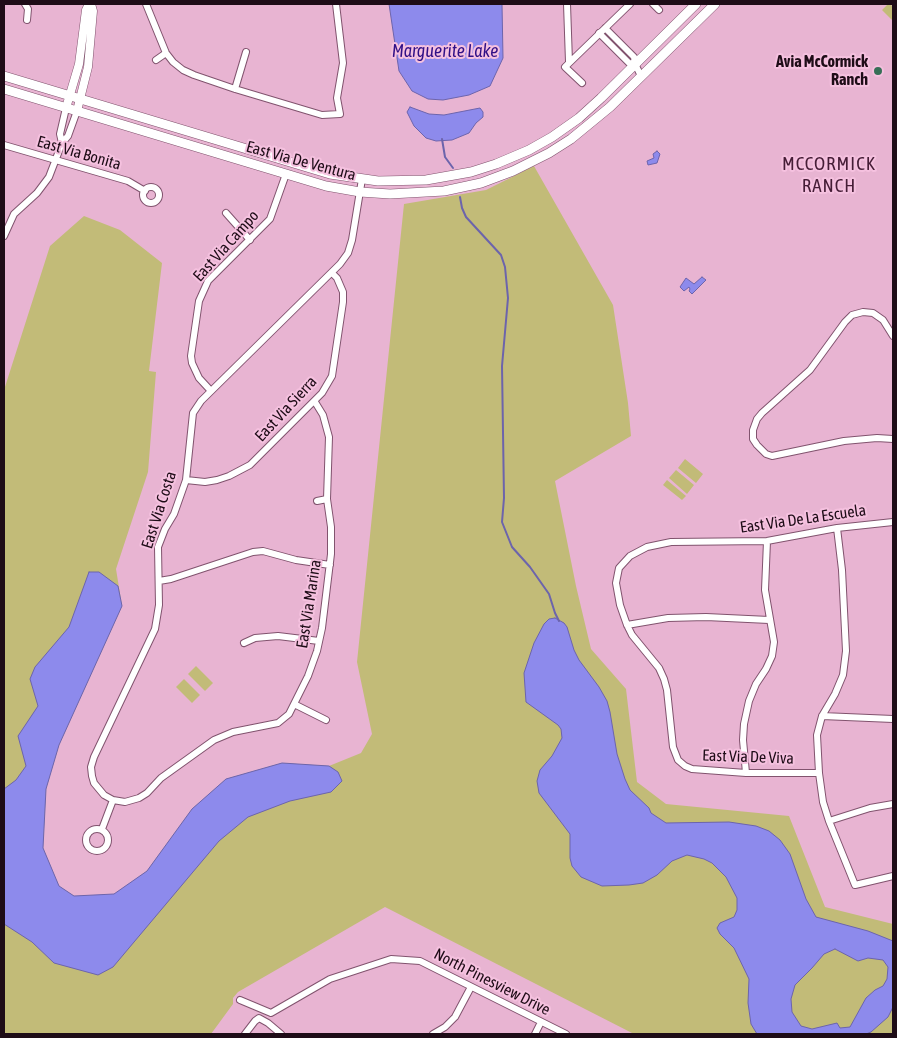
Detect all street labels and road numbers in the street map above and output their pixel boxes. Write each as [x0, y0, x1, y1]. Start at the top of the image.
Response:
street label: East Via Bonita [35, 132, 123, 174]
street label: East Via De Ventura [244, 137, 358, 185]
street label: East Via Campo [189, 206, 263, 286]
street label: East Via Sierra [251, 372, 321, 446]
street label: East Via Costa [137, 469, 181, 551]
street label: East Via De La Escuela [739, 501, 867, 537]
street label: East Via Marina [293, 558, 325, 650]
street label: East Via De Viva [702, 746, 794, 768]
street label: North Pinesview Drive [431, 944, 553, 1020]

